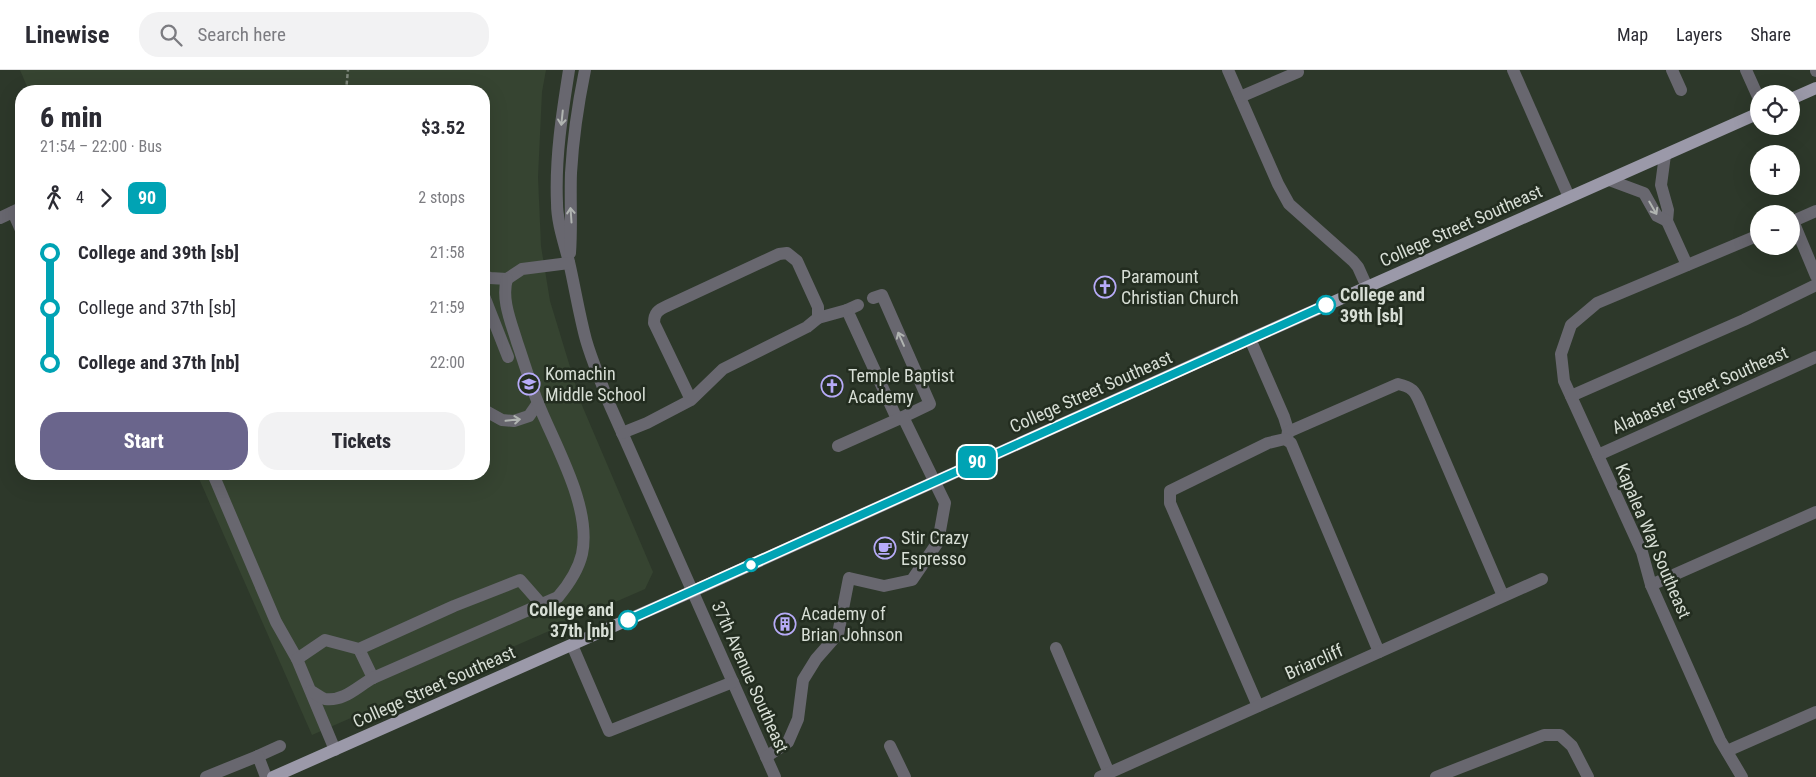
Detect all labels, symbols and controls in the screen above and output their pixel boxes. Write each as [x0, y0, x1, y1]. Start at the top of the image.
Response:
search box [139, 12, 489, 57]
text: Linewise [25, 21, 109, 49]
icon: search [157, 21, 185, 49]
text: Search here [197, 23, 286, 46]
text: Map [1617, 24, 1648, 45]
text: Layers [1676, 24, 1723, 45]
text: Share [1751, 24, 1791, 45]
map controls [1750, 85, 1800, 255]
button: locate [1750, 85, 1800, 135]
text: 6 min [40, 101, 102, 134]
one-way arrow [557, 110, 567, 126]
text: $3.52 [421, 116, 465, 139]
text: 21:54 – 22:00 · Bus [40, 137, 162, 156]
button: + [1750, 145, 1800, 195]
street label: College Street Southeast [1376, 180, 1545, 271]
icon: walk [40, 184, 68, 212]
icon: forward [92, 184, 120, 212]
text: 90 [138, 187, 156, 208]
text: 4 [76, 188, 84, 207]
text: 2 stops [418, 188, 465, 207]
one-way arrow [1648, 200, 1658, 215]
button: − [1750, 205, 1800, 255]
one-way arrow [567, 207, 576, 223]
text: College and 39th [sb] [78, 241, 239, 264]
text: 21:58 [430, 243, 465, 262]
place label: Paramount Christian Church [1121, 266, 1239, 308]
church icon: Paramount Christian Church [1093, 275, 1117, 299]
place label: College and 39th [sb] [1340, 284, 1425, 326]
marker: College and 39th [sb] [1316, 295, 1336, 315]
text: College and 37th [sb] [78, 296, 236, 319]
text: 21:59 [430, 298, 465, 317]
one-way arrow [896, 332, 906, 347]
street label: Alabaster Street Southeast [1609, 341, 1791, 438]
street label: College Street Southeast [1006, 346, 1175, 437]
text: College and 37th [nb] [78, 351, 240, 374]
text: 22:00 [430, 353, 465, 372]
place label: Komachin Middle School [545, 363, 646, 405]
place label: Temple Baptist Academy [848, 365, 954, 407]
school or university icon: Komachin Middle School [517, 372, 541, 396]
church icon: Temple Baptist Academy [820, 374, 844, 398]
button: Start [40, 412, 248, 470]
button: Tickets [258, 412, 465, 470]
one-way arrow [504, 415, 520, 425]
line badge: 90 [954, 446, 1000, 478]
text: 90 [968, 451, 986, 472]
street label: Kapalea Way Southeast [1611, 460, 1696, 622]
place label: Stir Crazy Espresso [901, 527, 969, 569]
cafe icon: Stir Crazy Espresso [873, 536, 897, 560]
unlabelled marker [744, 558, 758, 572]
street label: 37th Avenue Southeast [708, 598, 793, 756]
place label: College and 37th [nb] [529, 599, 614, 641]
place label: Academy of Brian Johnson [801, 603, 903, 645]
marker: College and 37th [nb] [618, 610, 638, 630]
building icon: Academy of Brian Johnson [773, 612, 797, 636]
street label: Briarcliff [1281, 639, 1346, 684]
street label: College Street Southeast [349, 641, 518, 732]

